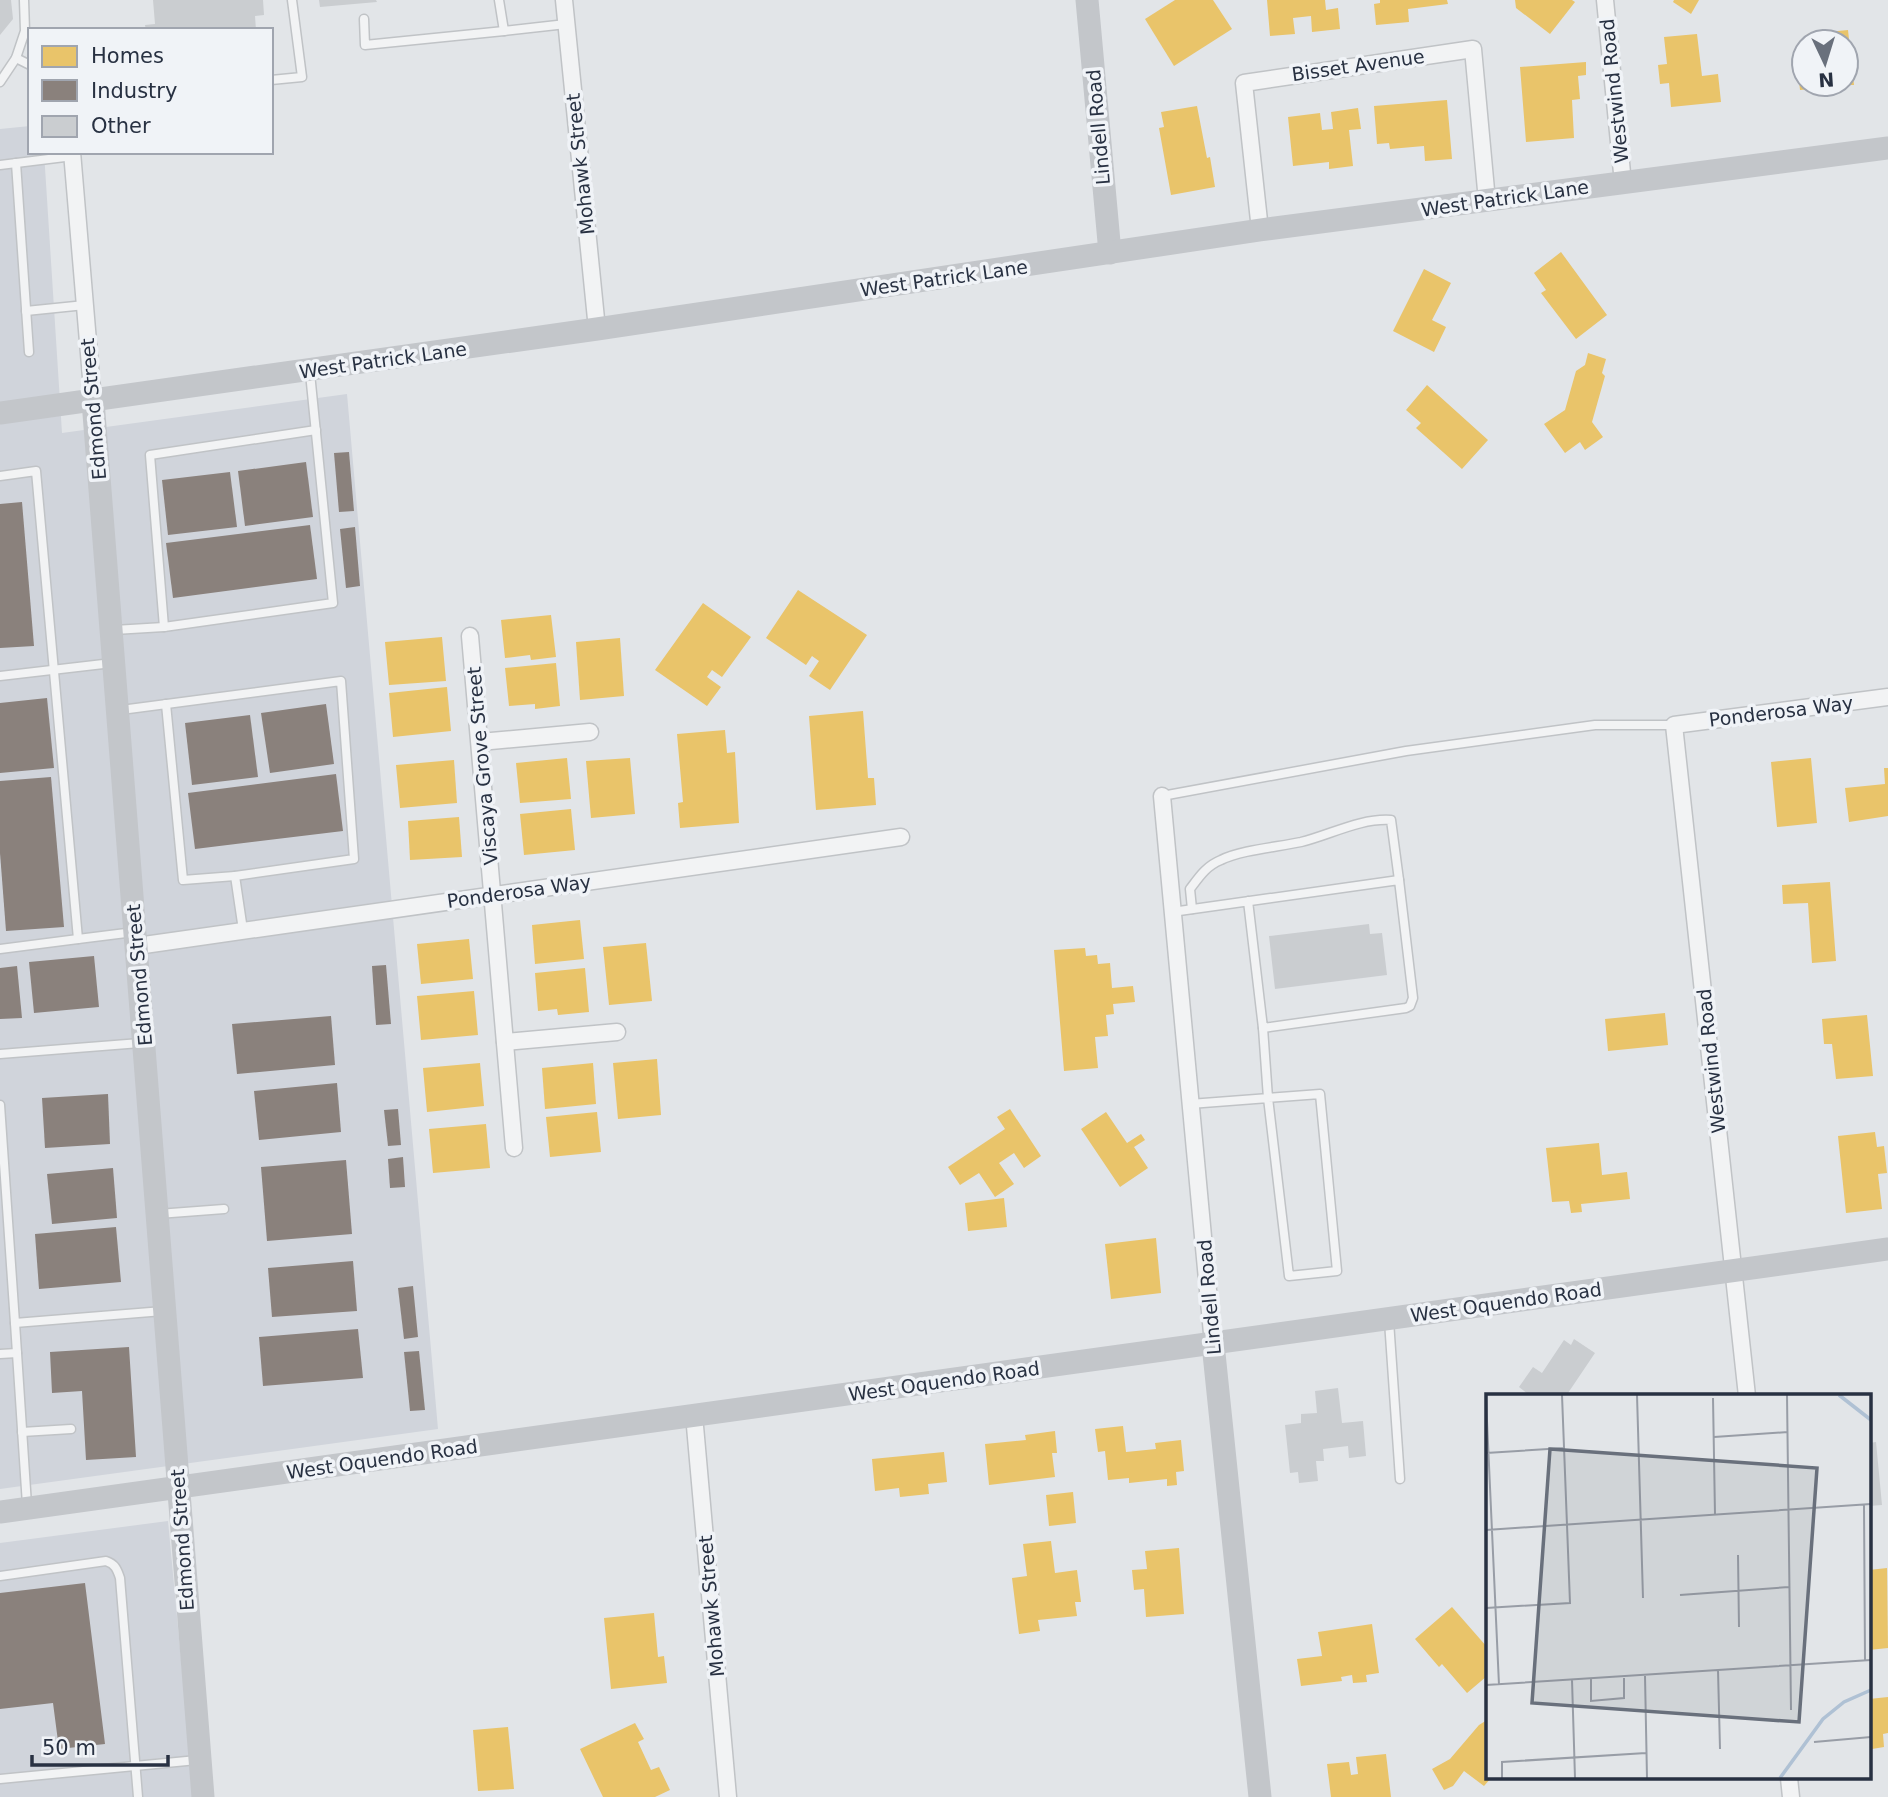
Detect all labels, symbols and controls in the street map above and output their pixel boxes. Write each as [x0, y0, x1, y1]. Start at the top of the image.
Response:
street label: Westwind Road [1595, 18, 1633, 164]
legend [28, 28, 273, 154]
north arrow [1790, 28, 1860, 98]
text: Homes [91, 44, 164, 68]
street label: Bisset Avenue [1290, 45, 1426, 85]
street label: Lindell Road [1082, 68, 1114, 186]
text: N [1817, 68, 1835, 91]
text: Industry [91, 79, 177, 103]
street label: Mohawk Street [562, 92, 598, 236]
text: Other [91, 114, 151, 138]
street label: West Patrick Lane [1420, 175, 1590, 221]
street label: West Patrick Lane [859, 255, 1029, 301]
street label: Edmond Street [76, 337, 110, 481]
street label: West Patrick Lane [298, 337, 468, 383]
street label: Viscaya Grove Street [462, 666, 502, 866]
street label: Ponderosa Way [1708, 691, 1854, 731]
street label: Ponderosa Way [446, 870, 592, 912]
street label: Edmond Street [122, 903, 156, 1047]
street label: Westwind Road [1692, 988, 1730, 1134]
street label: Lindell Road [1193, 1238, 1225, 1356]
street label: West Oquendo Road [1409, 1278, 1603, 1326]
street label: West Oquendo Road [847, 1357, 1041, 1405]
inset map [1486, 1394, 1870, 1780]
street label: West Oquendo Road [285, 1435, 479, 1483]
street label: Edmond Street [166, 1468, 198, 1612]
street label: Mohawk Street [694, 1534, 728, 1678]
scale bar [32, 1724, 168, 1768]
text: 50 m [42, 1736, 96, 1760]

